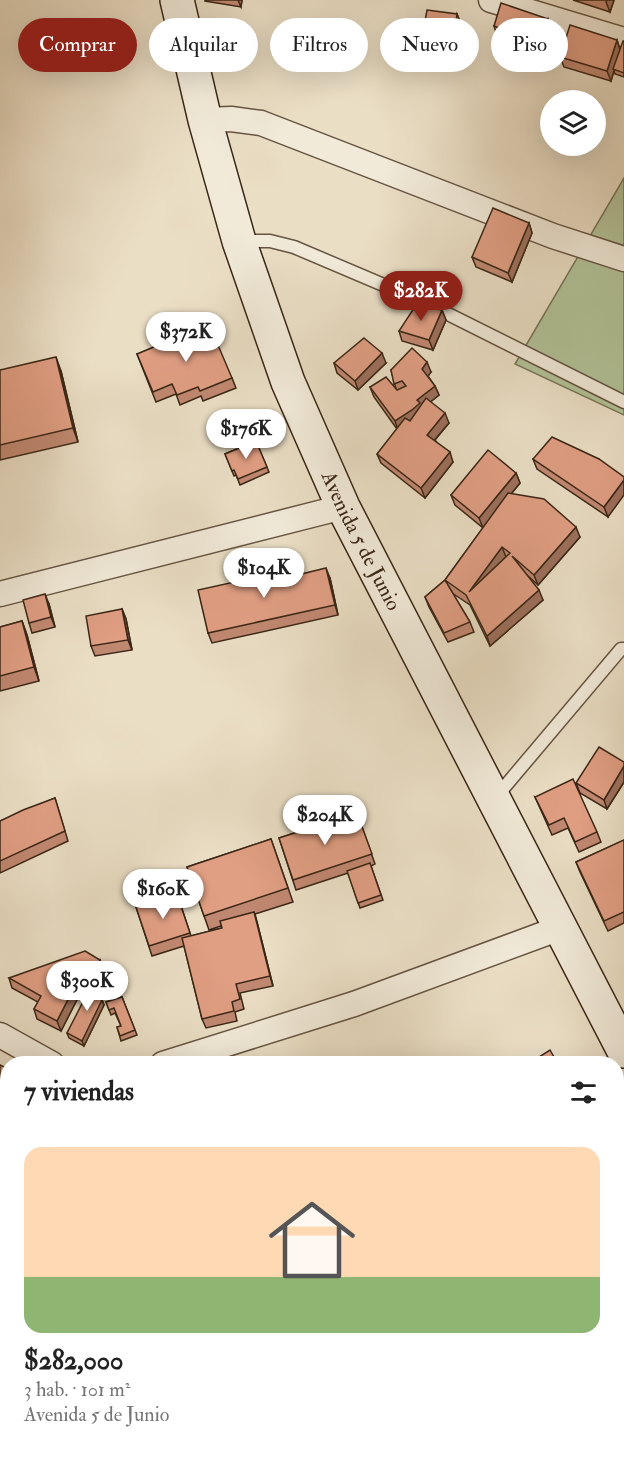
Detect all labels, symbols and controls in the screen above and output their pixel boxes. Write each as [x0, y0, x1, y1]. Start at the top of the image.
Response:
chip: Comprar [18, 18, 137, 72]
chip: Alquilar [149, 18, 258, 72]
chip: Filtros [270, 18, 368, 72]
chip: Nuevo [380, 18, 479, 72]
chip: Piso [491, 18, 568, 72]
map controls [540, 90, 606, 156]
button: layers [540, 90, 606, 156]
pin: $282K [379, 271, 463, 322]
text: $282K [394, 278, 448, 303]
pin: $372K [144, 312, 228, 363]
text: $372K [160, 319, 212, 344]
pin: $176K [204, 409, 288, 460]
text: $176K [220, 416, 272, 441]
street label: Avenida 5 de Junio [314, 466, 407, 615]
pin: $104K [222, 548, 306, 599]
text: $104K [237, 555, 291, 580]
pin: $204K [283, 795, 367, 846]
text: $204K [297, 802, 353, 827]
pin: $160K [121, 869, 205, 920]
text: $160K [137, 876, 189, 901]
pin: $300K [45, 961, 129, 1012]
text: $300K [60, 968, 114, 993]
text: 7 viviendas [24, 1076, 134, 1108]
icon: filters [567, 1076, 600, 1109]
icon: home [258, 1186, 366, 1294]
text: $282,000 [24, 1345, 123, 1377]
text: 3 hab. · 101 m² [24, 1377, 130, 1402]
text: Avenida 5 de Junio [24, 1402, 169, 1427]

